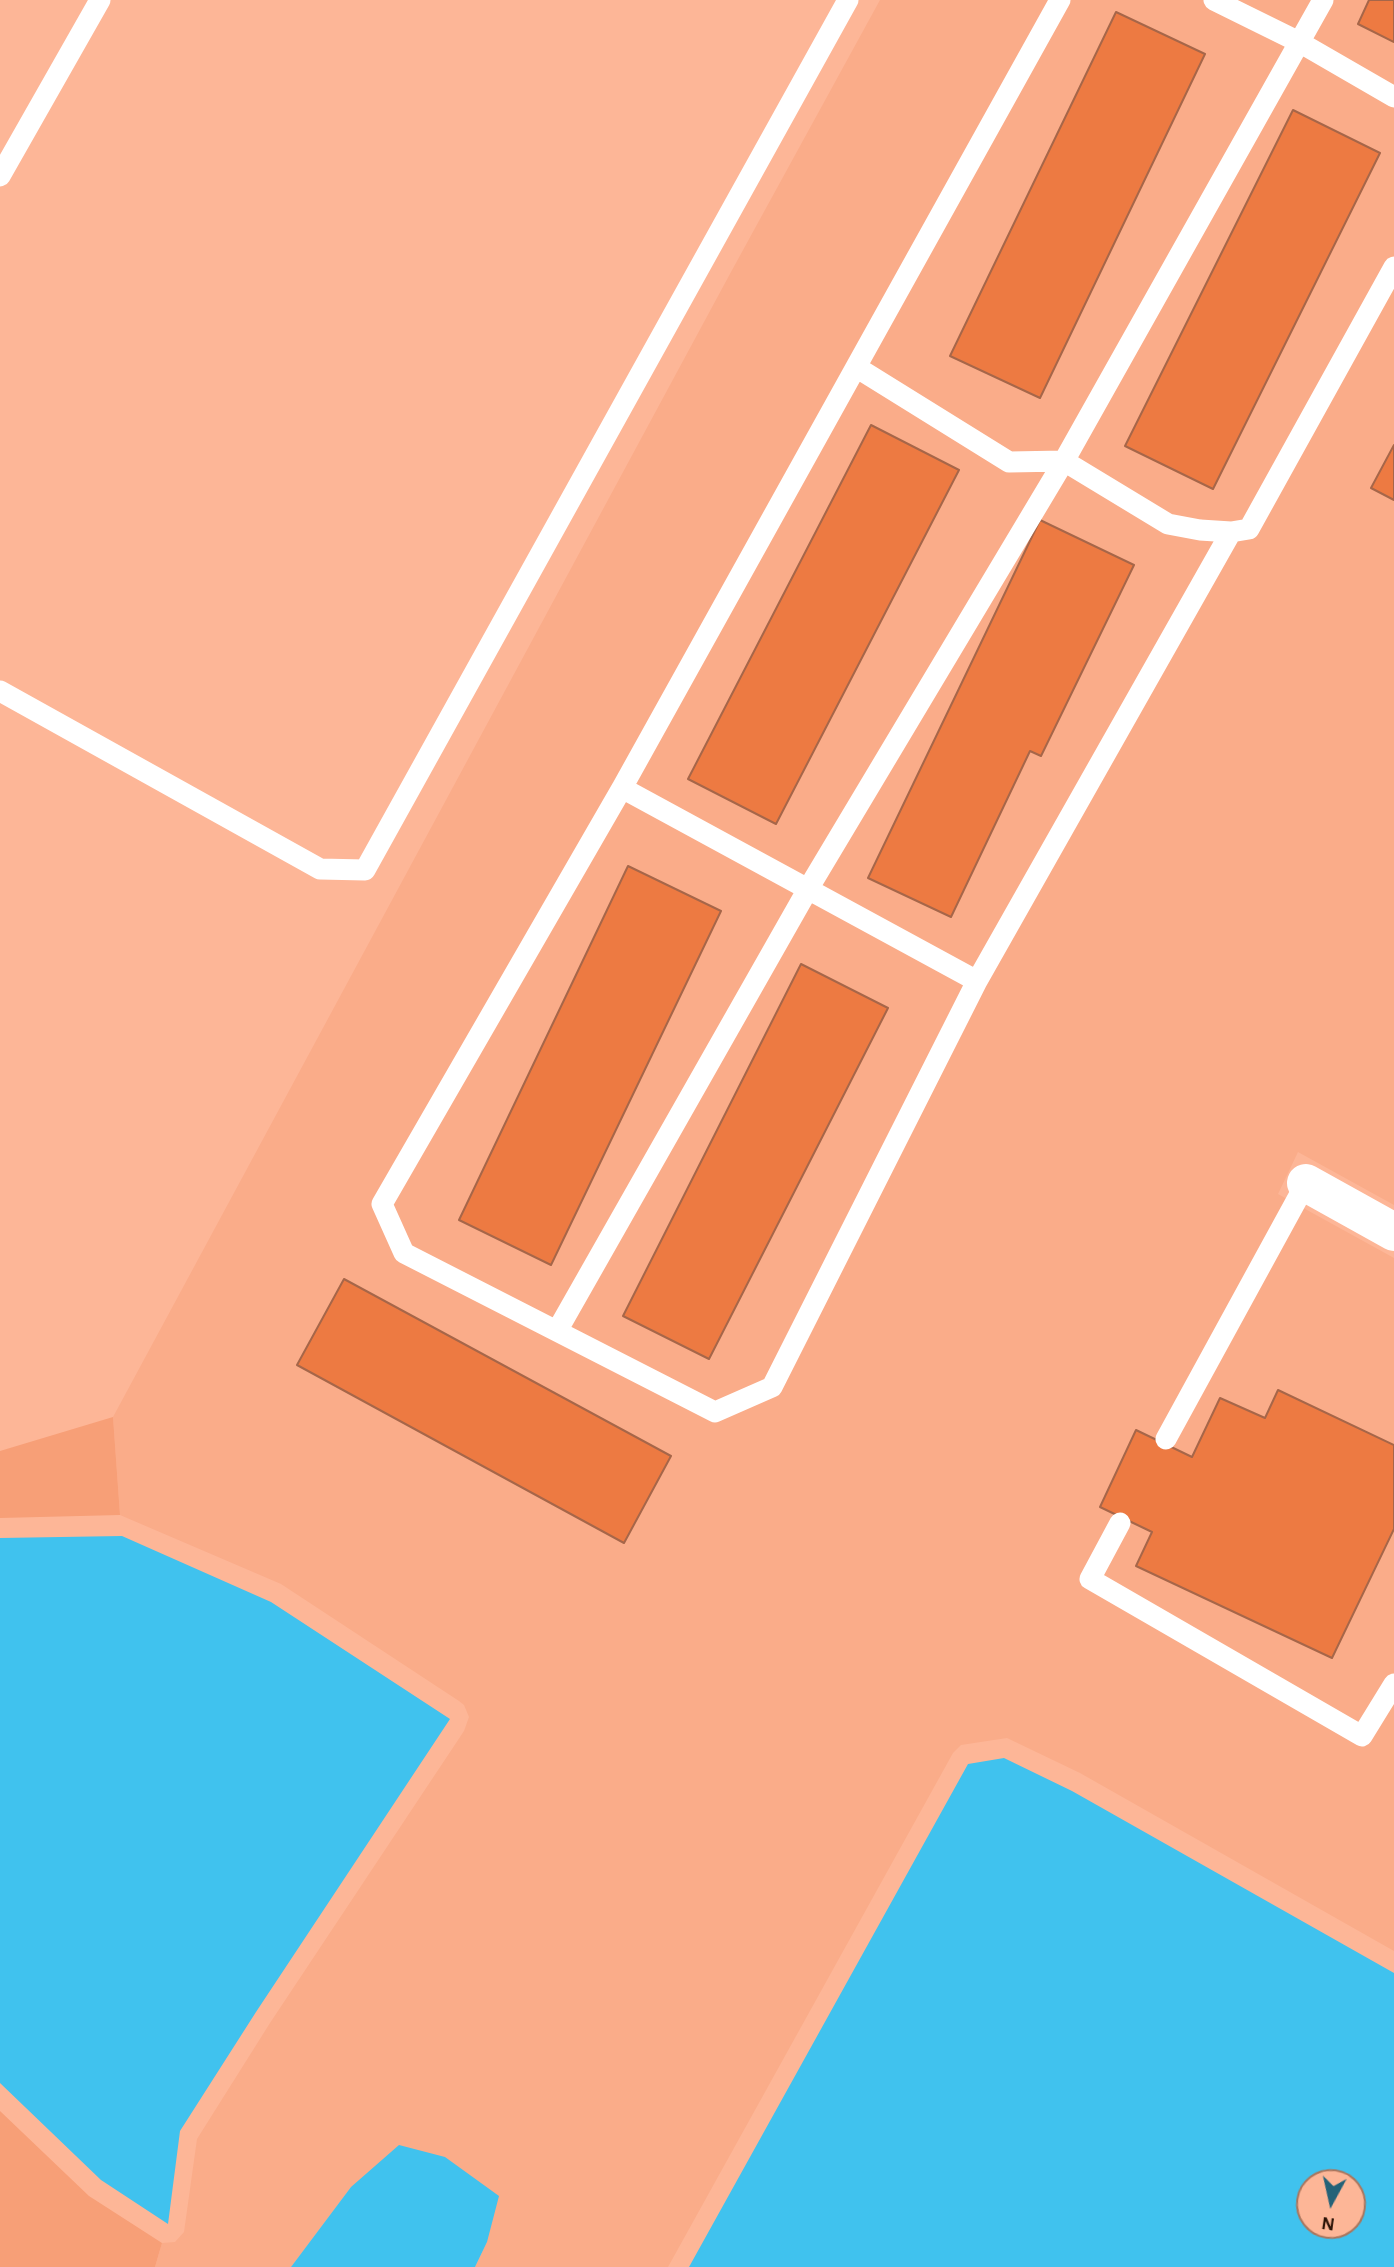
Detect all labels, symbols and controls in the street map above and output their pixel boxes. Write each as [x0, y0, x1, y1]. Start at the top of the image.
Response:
north arrow [1296, 2169, 1366, 2239]
text: N [1320, 2213, 1336, 2234]

